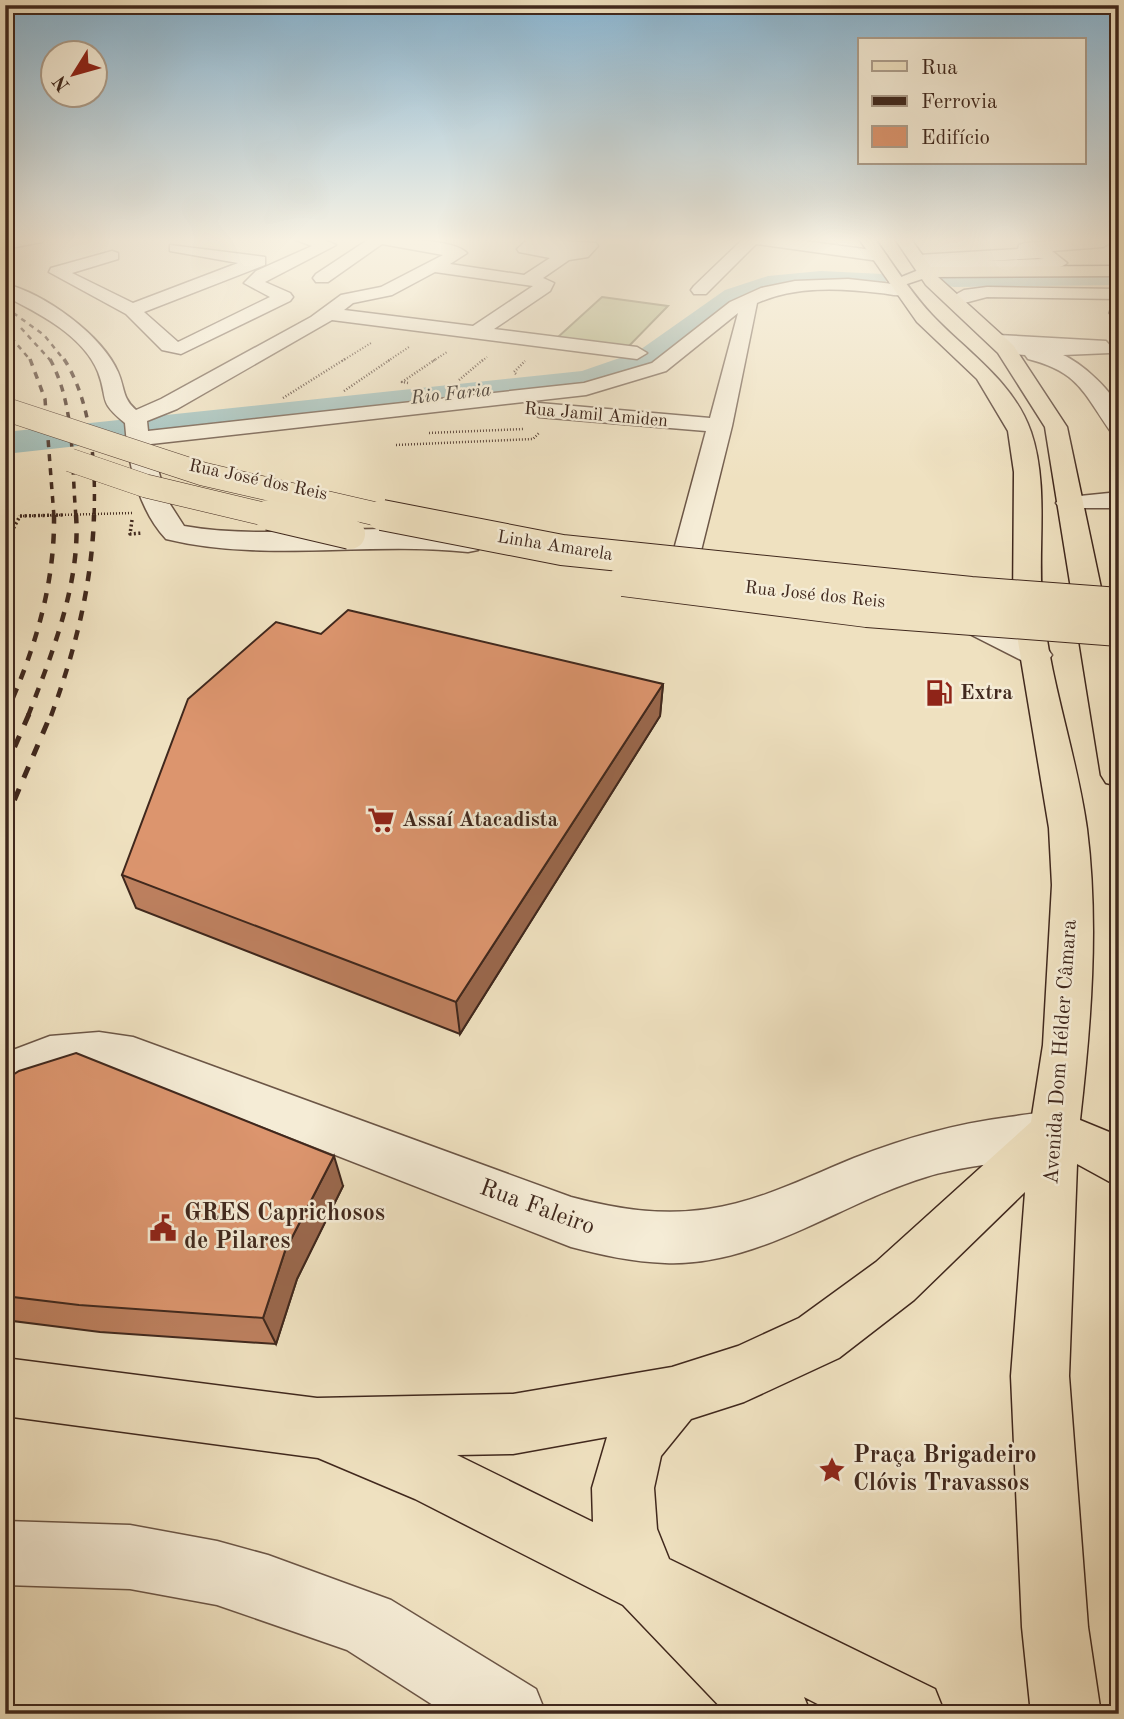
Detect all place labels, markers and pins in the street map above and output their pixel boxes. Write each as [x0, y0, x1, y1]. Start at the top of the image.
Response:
fuel station icon: Extra [924, 678, 954, 708]
place label: Extra [960, 683, 1013, 704]
supermarket icon: Assaí Atacadista [366, 805, 396, 835]
place label: Assaí Atacadista [402, 810, 558, 831]
place label: GRES Caprichosos de Pilares [184, 1202, 385, 1254]
public building icon: GRES Caprichosos de Pilares [148, 1213, 178, 1243]
place label: Praça Brigadeiro Clóvis Travassos [853, 1444, 1037, 1496]
place icon: Praça Brigadeiro Clóvis Travassos [817, 1455, 847, 1485]

